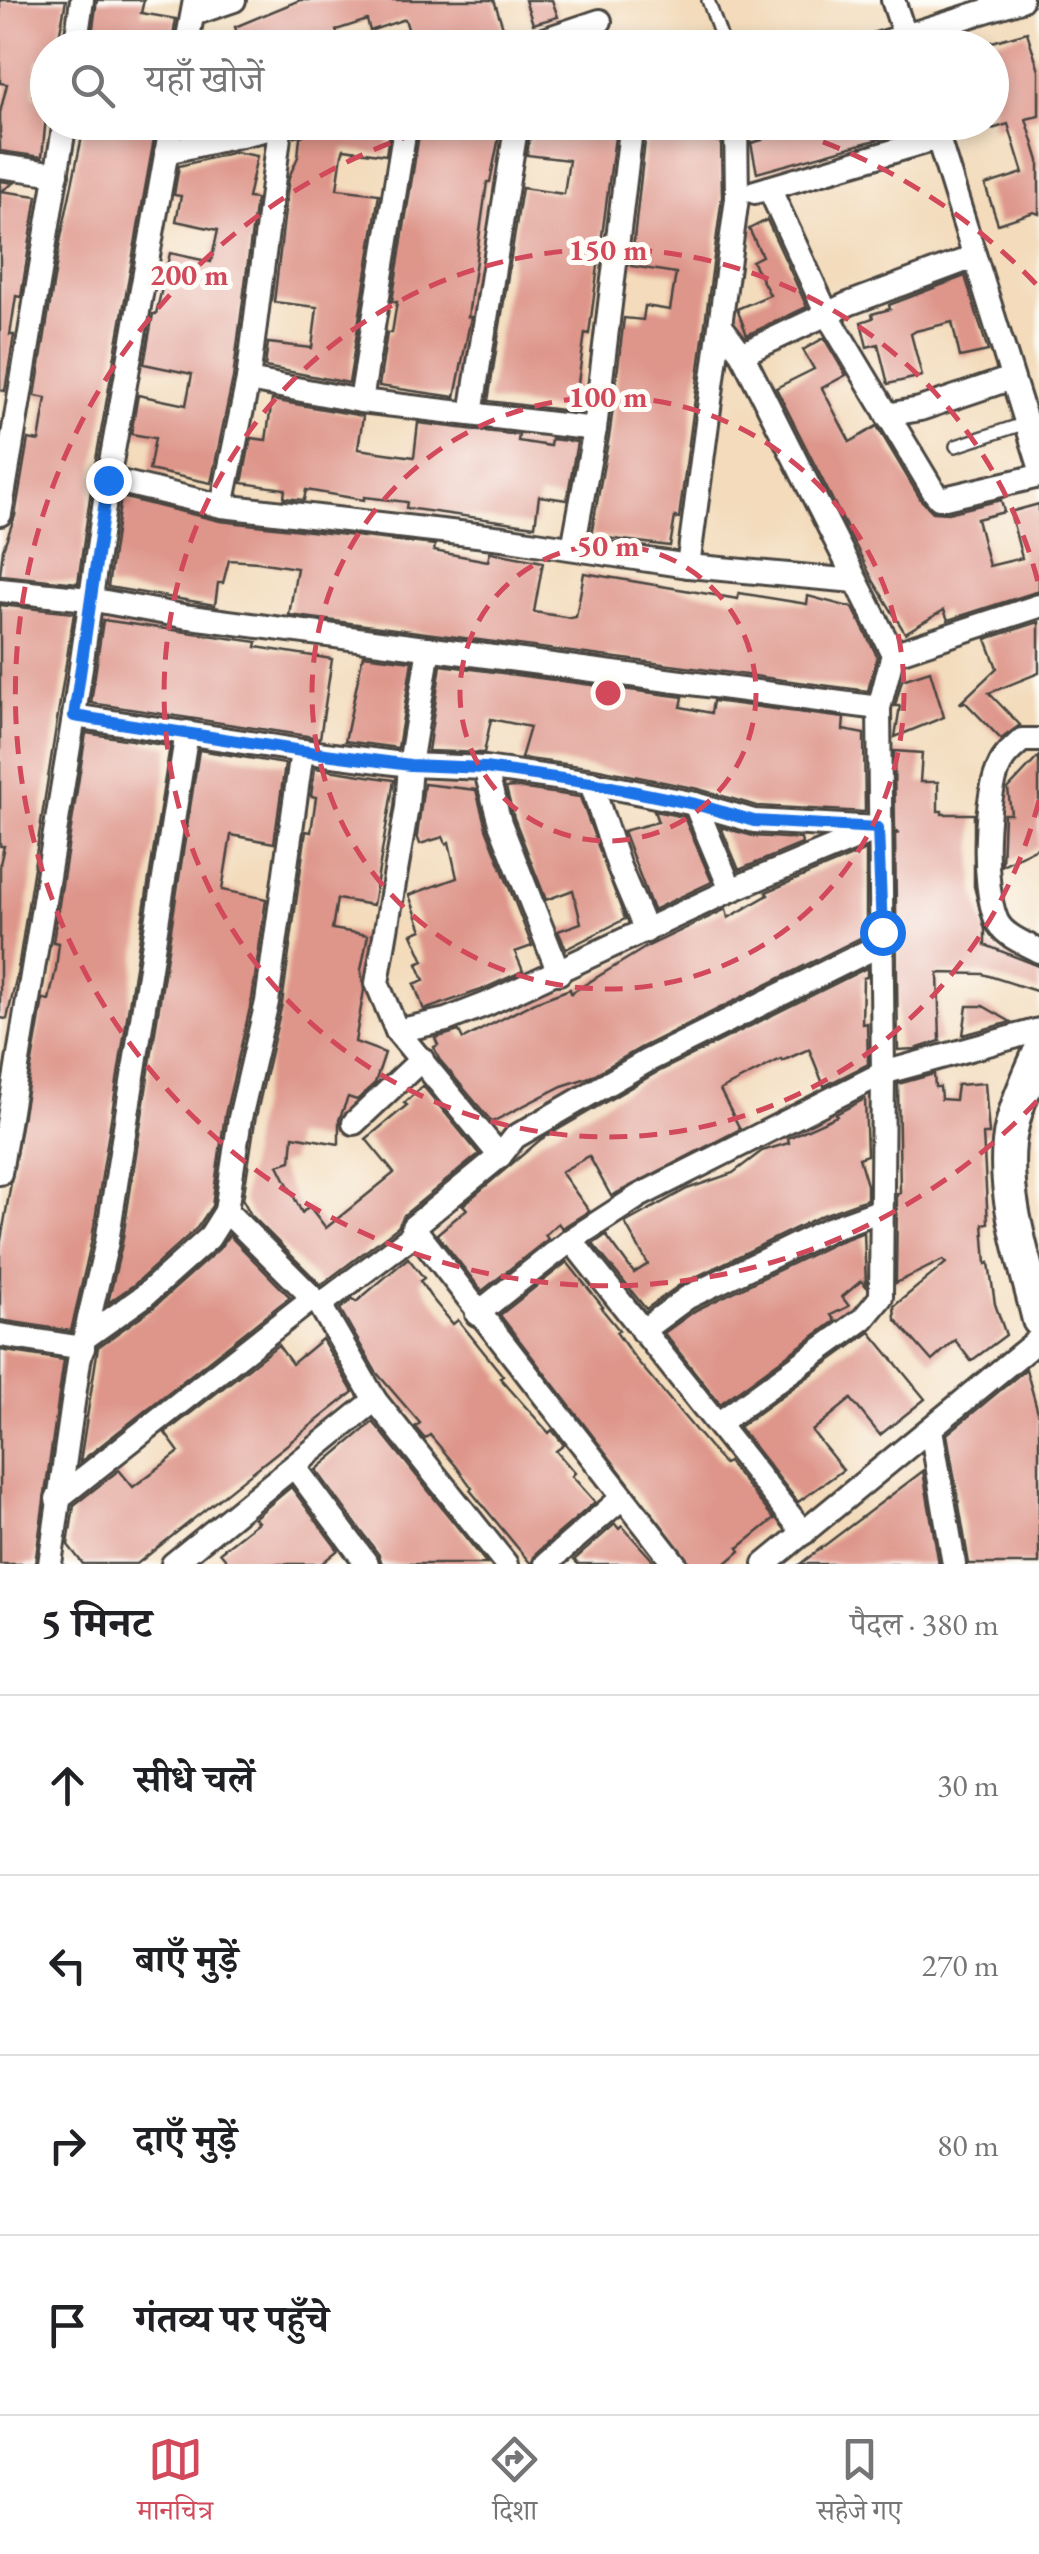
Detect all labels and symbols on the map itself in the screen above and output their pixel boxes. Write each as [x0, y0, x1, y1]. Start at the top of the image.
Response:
text: 150 m [569, 230, 647, 269]
text: 200 m [150, 255, 228, 294]
text: 100 m [569, 377, 647, 416]
route end [86, 458, 132, 504]
text: 50 m [576, 526, 640, 565]
centre of rings [590, 675, 626, 711]
route start [860, 910, 906, 956]

